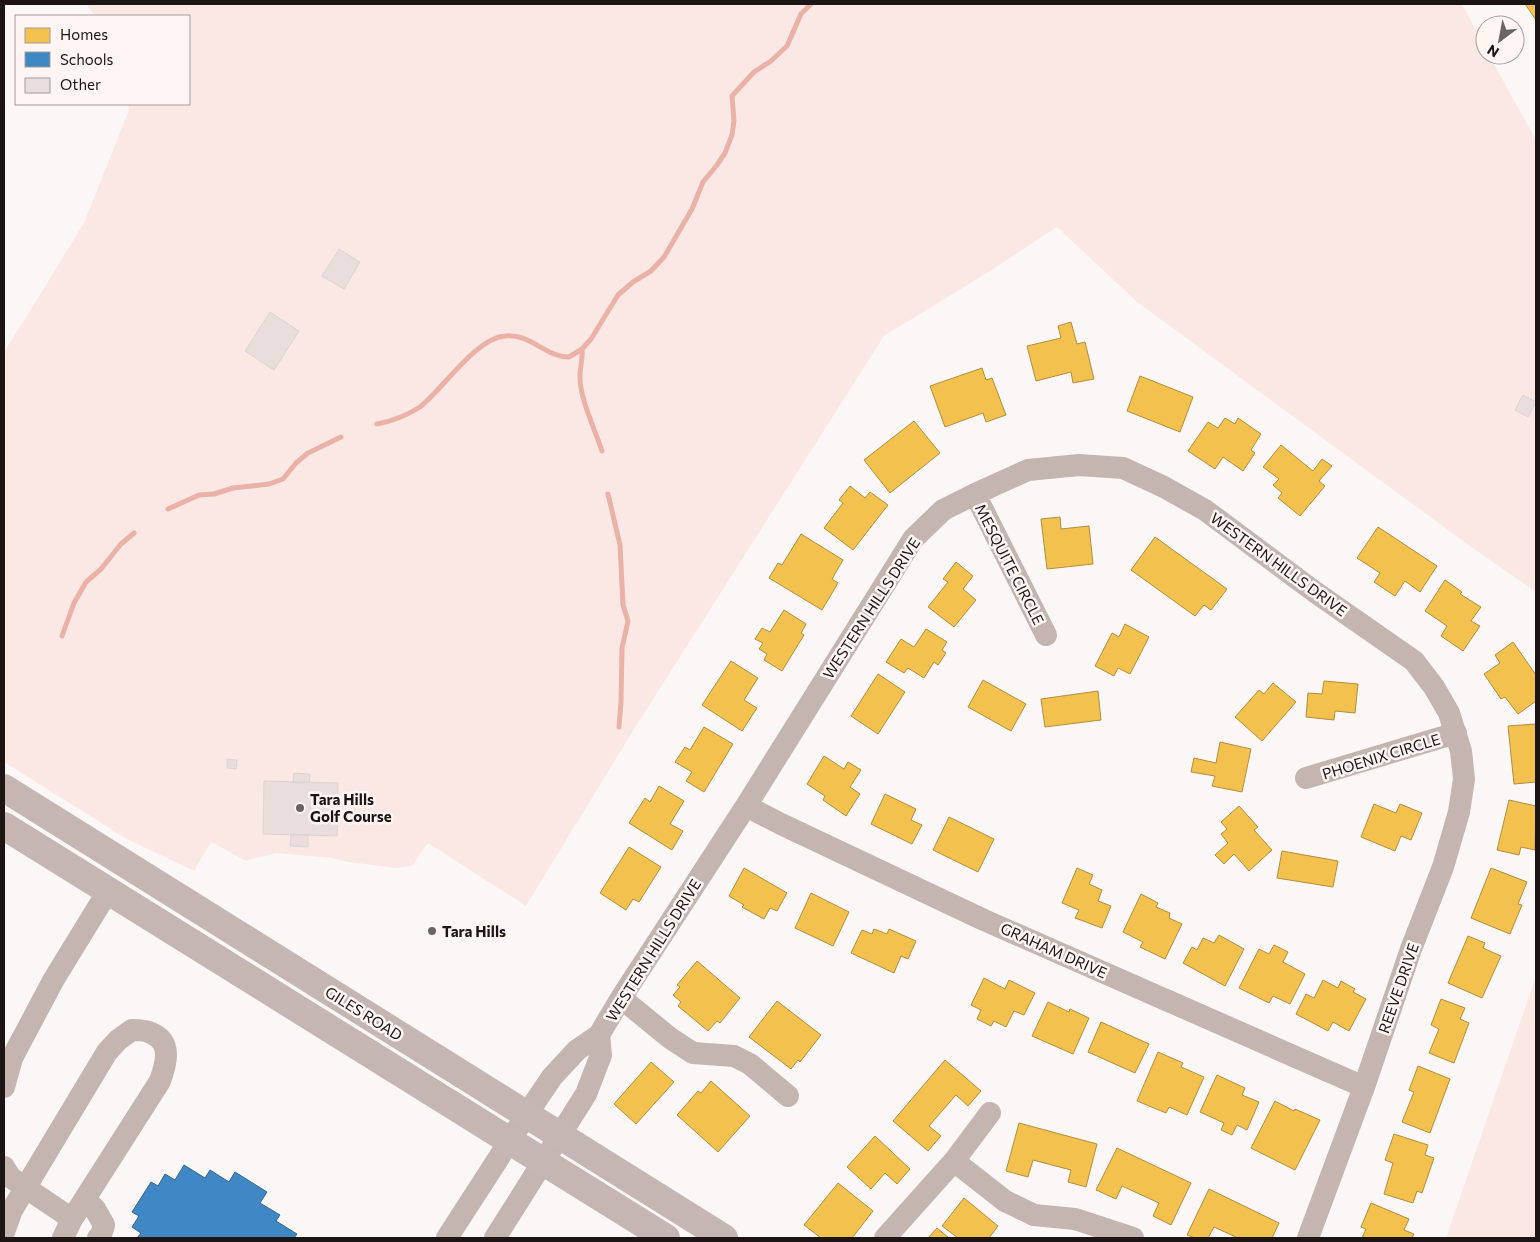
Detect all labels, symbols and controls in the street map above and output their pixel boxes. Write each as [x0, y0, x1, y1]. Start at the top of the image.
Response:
legend [15, 15, 190, 105]
north arrow [1475, 15, 1525, 65]
text: Homes [60, 25, 108, 43]
text: N [1484, 41, 1502, 61]
text: Schools [60, 50, 114, 68]
text: Other [60, 75, 101, 93]
street label: MESQUITE CIRCLE [972, 501, 1048, 627]
street label: WESTERN HILLS DRIVE [1207, 508, 1351, 620]
street label: WESTERN HILLS DRIVE [819, 534, 923, 682]
street label: PHOENIX CIRCLE [1320, 729, 1442, 783]
place label: Tara Hills Golf Course [310, 790, 392, 825]
marker: Tara Hills Golf Course [294, 802, 306, 814]
street label: WESTERN HILLS DRIVE [602, 875, 704, 1024]
street label: GRAHAM DRIVE [998, 918, 1110, 982]
place label: Tara Hills [442, 922, 506, 940]
marker: Tara Hills [426, 925, 438, 937]
street label: REEVE DRIVE [1374, 940, 1422, 1036]
street label: GILES ROAD [322, 982, 406, 1044]

